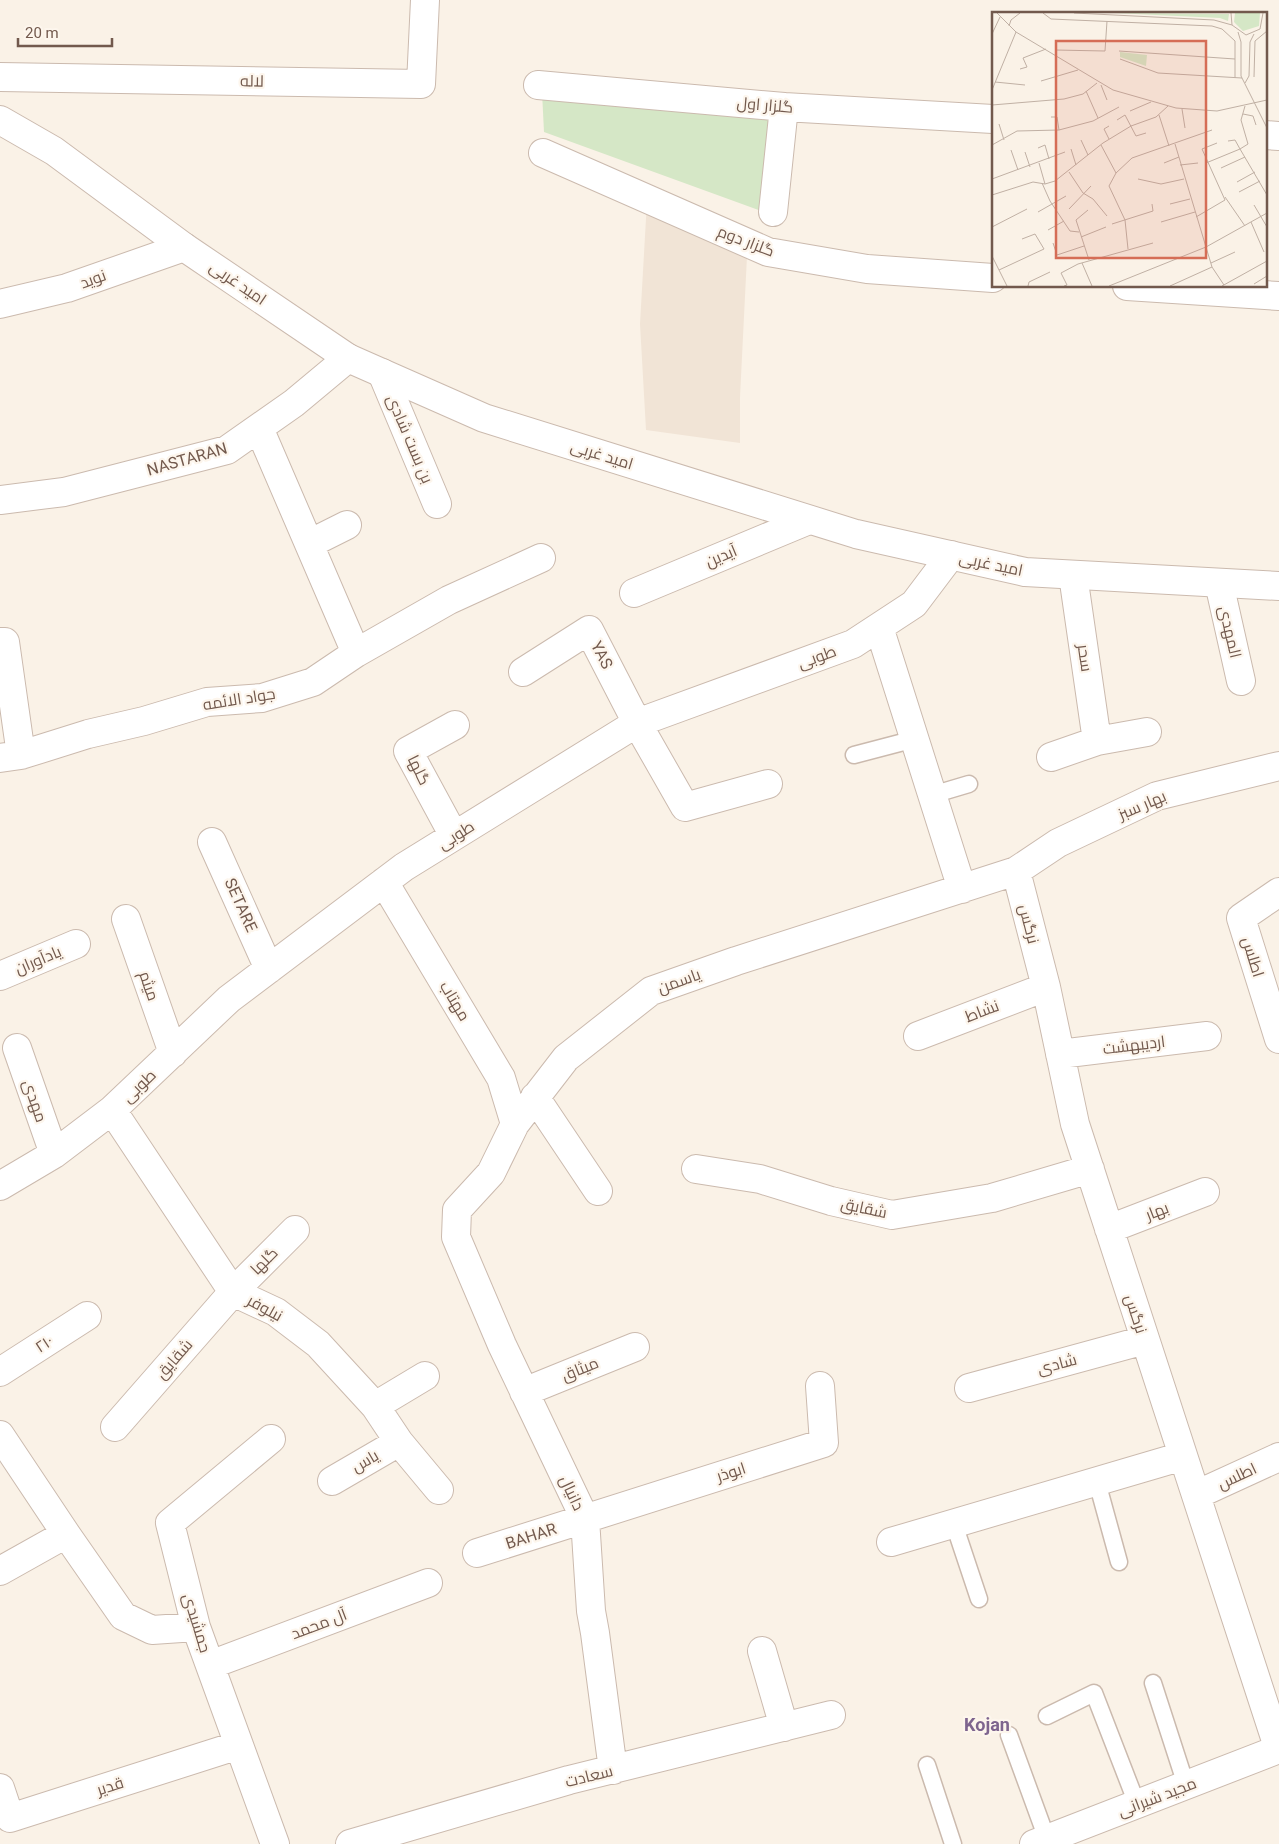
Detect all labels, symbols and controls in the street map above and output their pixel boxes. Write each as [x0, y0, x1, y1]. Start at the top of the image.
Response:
inset map [992, 12, 1266, 288]
scale bar [18, 15, 111, 47]
text: 20 m [25, 24, 59, 42]
street label: لاله [240, 71, 264, 91]
street label: گلزار اول [736, 93, 794, 118]
street label: گلزار دوم [714, 221, 777, 262]
street label: امید غربی [205, 257, 270, 310]
street label: نوید [77, 266, 109, 292]
street label: بن بست شادی [382, 392, 437, 487]
street label: امید غربی [568, 436, 636, 474]
street label: NASTARAN [145, 438, 229, 480]
street label: آیدین [702, 541, 741, 572]
street label: امید غربی [957, 548, 1025, 581]
street label: المهدی [1214, 604, 1245, 660]
street label: YAS [587, 638, 617, 672]
street label: طوبی [795, 641, 839, 674]
street label: سحر [1074, 642, 1096, 673]
street label: جواد الائمه [201, 684, 277, 714]
street label: گلها [403, 752, 434, 789]
street label: بهار سبز [1114, 786, 1169, 825]
street label: طوبی [434, 816, 478, 854]
street label: SETARE [221, 875, 261, 935]
street label: نرگس [1014, 902, 1043, 946]
street label: اطلس [1237, 935, 1268, 980]
street label: یادآوران [12, 941, 65, 979]
street label: یاسمن [655, 964, 704, 998]
street label: میثم [133, 969, 163, 1004]
street label: مهتاب [435, 978, 474, 1025]
street label: نشاط [962, 996, 1002, 1026]
street label: اردیبهشت [1102, 1032, 1166, 1059]
street label: طوبی [118, 1065, 161, 1107]
street label: مهدی [18, 1077, 51, 1125]
street label: شقایق [839, 1194, 889, 1223]
street label: بهار [1142, 1198, 1172, 1225]
street label: گلها [246, 1243, 282, 1279]
street label: نیلوفر [243, 1290, 286, 1325]
street label: نرگس [1120, 1292, 1151, 1336]
street label: ۲۱۰ [32, 1331, 56, 1357]
street label: شقایق [151, 1335, 197, 1384]
street label: شادی [1035, 1350, 1079, 1379]
street label: میثاق [559, 1353, 602, 1386]
street label: یاس [348, 1445, 383, 1477]
street label: ابوذر [713, 1458, 748, 1486]
street label: اطلس [1214, 1459, 1260, 1494]
street label: دانیال [555, 1472, 588, 1514]
street label: BAHAR [503, 1519, 559, 1553]
street label: جمشیدی [178, 1591, 215, 1655]
street label: آل محمد [288, 1604, 351, 1644]
district label: Kojan [964, 1714, 1010, 1735]
street label: سعادت [563, 1761, 615, 1791]
street label: قدیر [93, 1773, 126, 1800]
street label: مجید شیرانی [1115, 1773, 1199, 1822]

